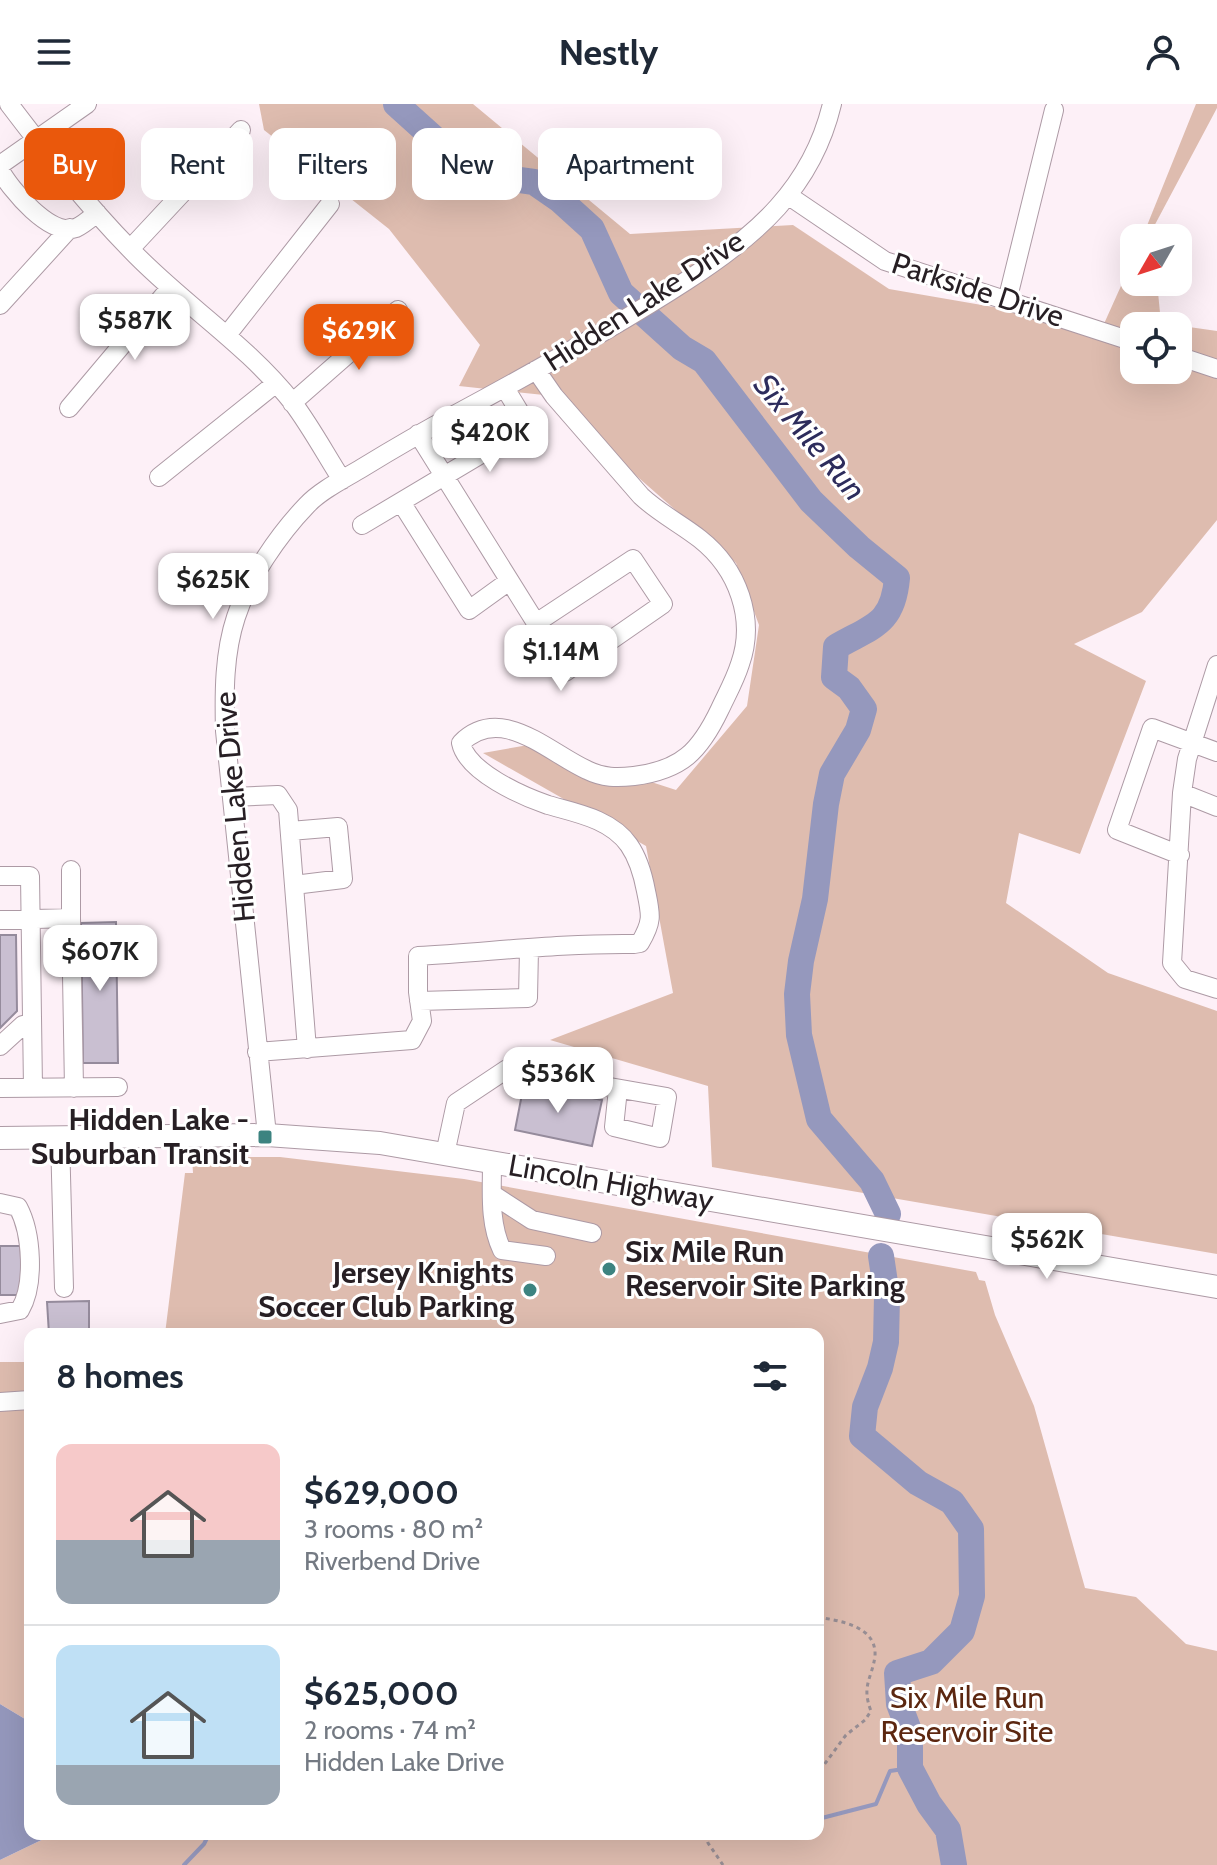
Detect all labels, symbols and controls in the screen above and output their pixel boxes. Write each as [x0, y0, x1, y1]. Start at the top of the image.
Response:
icon: menu [32, 30, 76, 74]
text: Nestly [559, 30, 658, 74]
icon: person [1141, 30, 1185, 74]
chip: Buy [24, 128, 125, 200]
chip: Rent [141, 128, 253, 200]
chip: Filters [269, 128, 396, 200]
chip: New [412, 128, 522, 200]
chip: Apartment [538, 128, 722, 200]
street label: Hidden Lake Drive [537, 222, 751, 379]
north arrow [1120, 224, 1192, 296]
map controls [1120, 224, 1192, 384]
street label: Parkside Drive [887, 244, 1069, 335]
pin: $587K [79, 294, 191, 362]
text: $587K [98, 304, 172, 336]
pin: $629K [303, 304, 415, 372]
button: locate [1120, 312, 1192, 384]
text: $629K [322, 314, 396, 346]
water label: Six Mile Run [746, 365, 875, 508]
pin: $420K [434, 406, 546, 474]
text: $420K [450, 416, 530, 448]
pin: $625K [157, 553, 269, 621]
text: $625K [176, 563, 250, 595]
pin: $1.14M [496, 625, 626, 693]
text: $1.14M [522, 635, 600, 667]
street label: Hidden Lake Drive [206, 690, 263, 924]
pin: $607K [44, 925, 156, 993]
text: $607K [61, 935, 139, 967]
pin: $536K [502, 1047, 614, 1115]
text: $536K [521, 1057, 595, 1089]
place label: Hidden Lake - Suburban Transit [31, 1101, 249, 1172]
marker: Hidden Lake - Suburban Transit [256, 1128, 274, 1146]
street label: Lincoln Highway [506, 1146, 716, 1219]
pin: $562K [991, 1213, 1103, 1281]
text: $562K [1010, 1223, 1084, 1255]
place label: Six Mile Run Reservoir Site Parking [625, 1233, 905, 1304]
place label: Jersey Knights Soccer Club Parking [258, 1254, 514, 1325]
marker: Six Mile Run Reservoir Site Parking [600, 1260, 618, 1278]
marker: Jersey Knights Soccer Club Parking [521, 1281, 539, 1299]
icon: filters [748, 1354, 792, 1398]
text: 8 homes [56, 1355, 184, 1397]
text: $629,000 [304, 1471, 459, 1513]
icon: home [120, 1476, 216, 1572]
text: 3 rooms · 80 m² [304, 1513, 483, 1545]
text: Riverbend Drive [304, 1545, 480, 1577]
text: $625,000 [304, 1672, 459, 1714]
icon: home [120, 1677, 216, 1773]
park label: Six Mile Run Reservoir Site [881, 1679, 1053, 1750]
text: 2 rooms · 74 m² [304, 1714, 476, 1746]
text: Hidden Lake Drive [304, 1746, 504, 1778]

